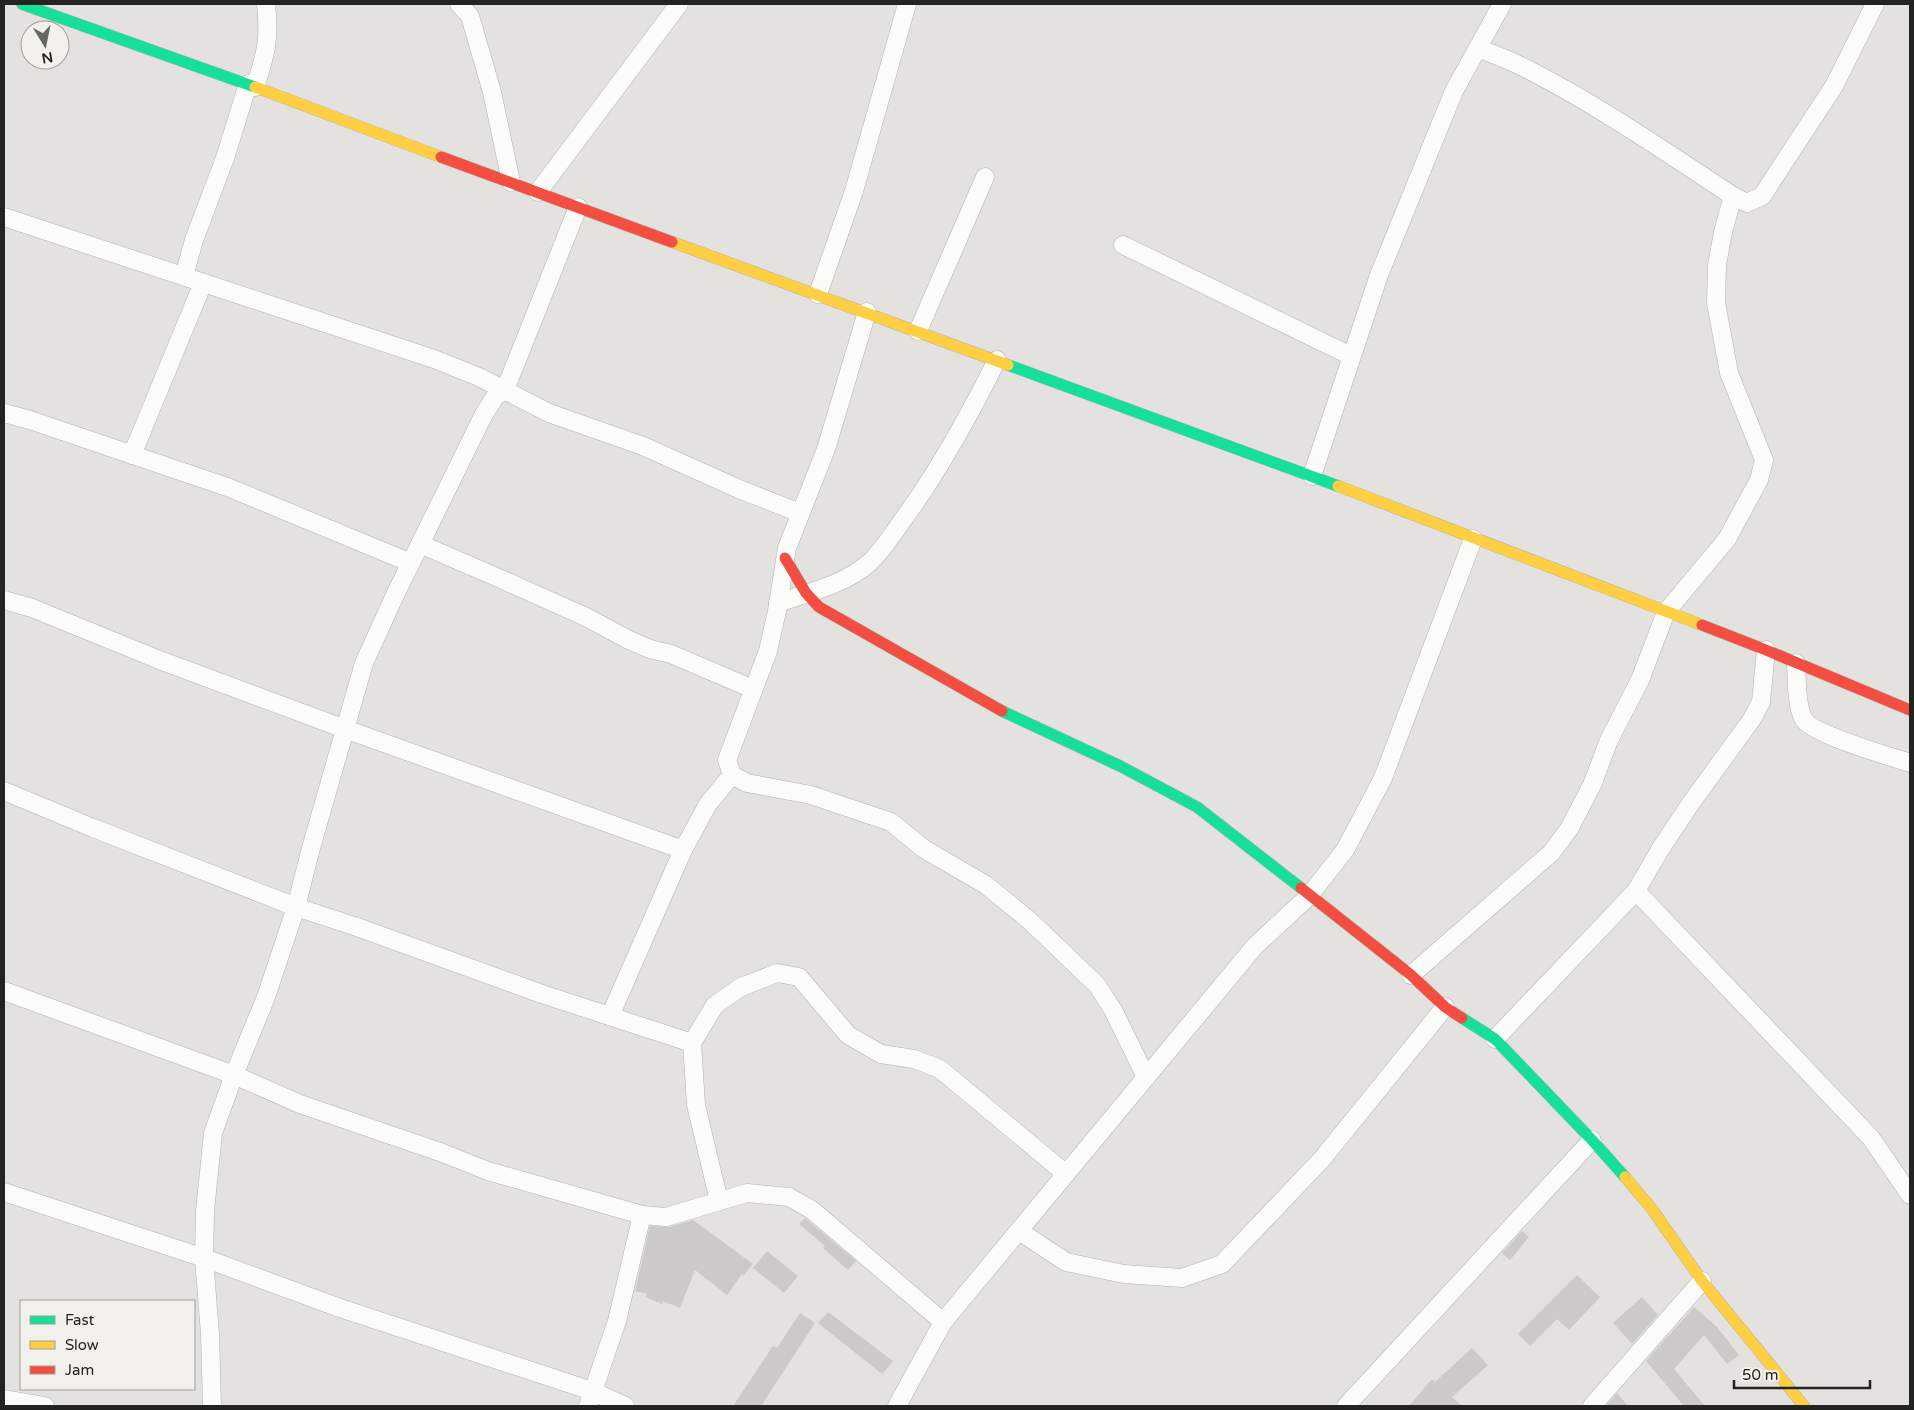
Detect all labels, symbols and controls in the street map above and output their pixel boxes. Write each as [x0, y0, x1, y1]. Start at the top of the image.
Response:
north arrow [20, 20, 70, 70]
text: N [40, 48, 54, 67]
legend [20, 1300, 195, 1390]
text: Fast [65, 1311, 95, 1329]
text: Slow [65, 1336, 99, 1354]
scale bar [1734, 1358, 1870, 1390]
text: Jam [65, 1361, 94, 1379]
text: 50 m [1742, 1366, 1779, 1384]

